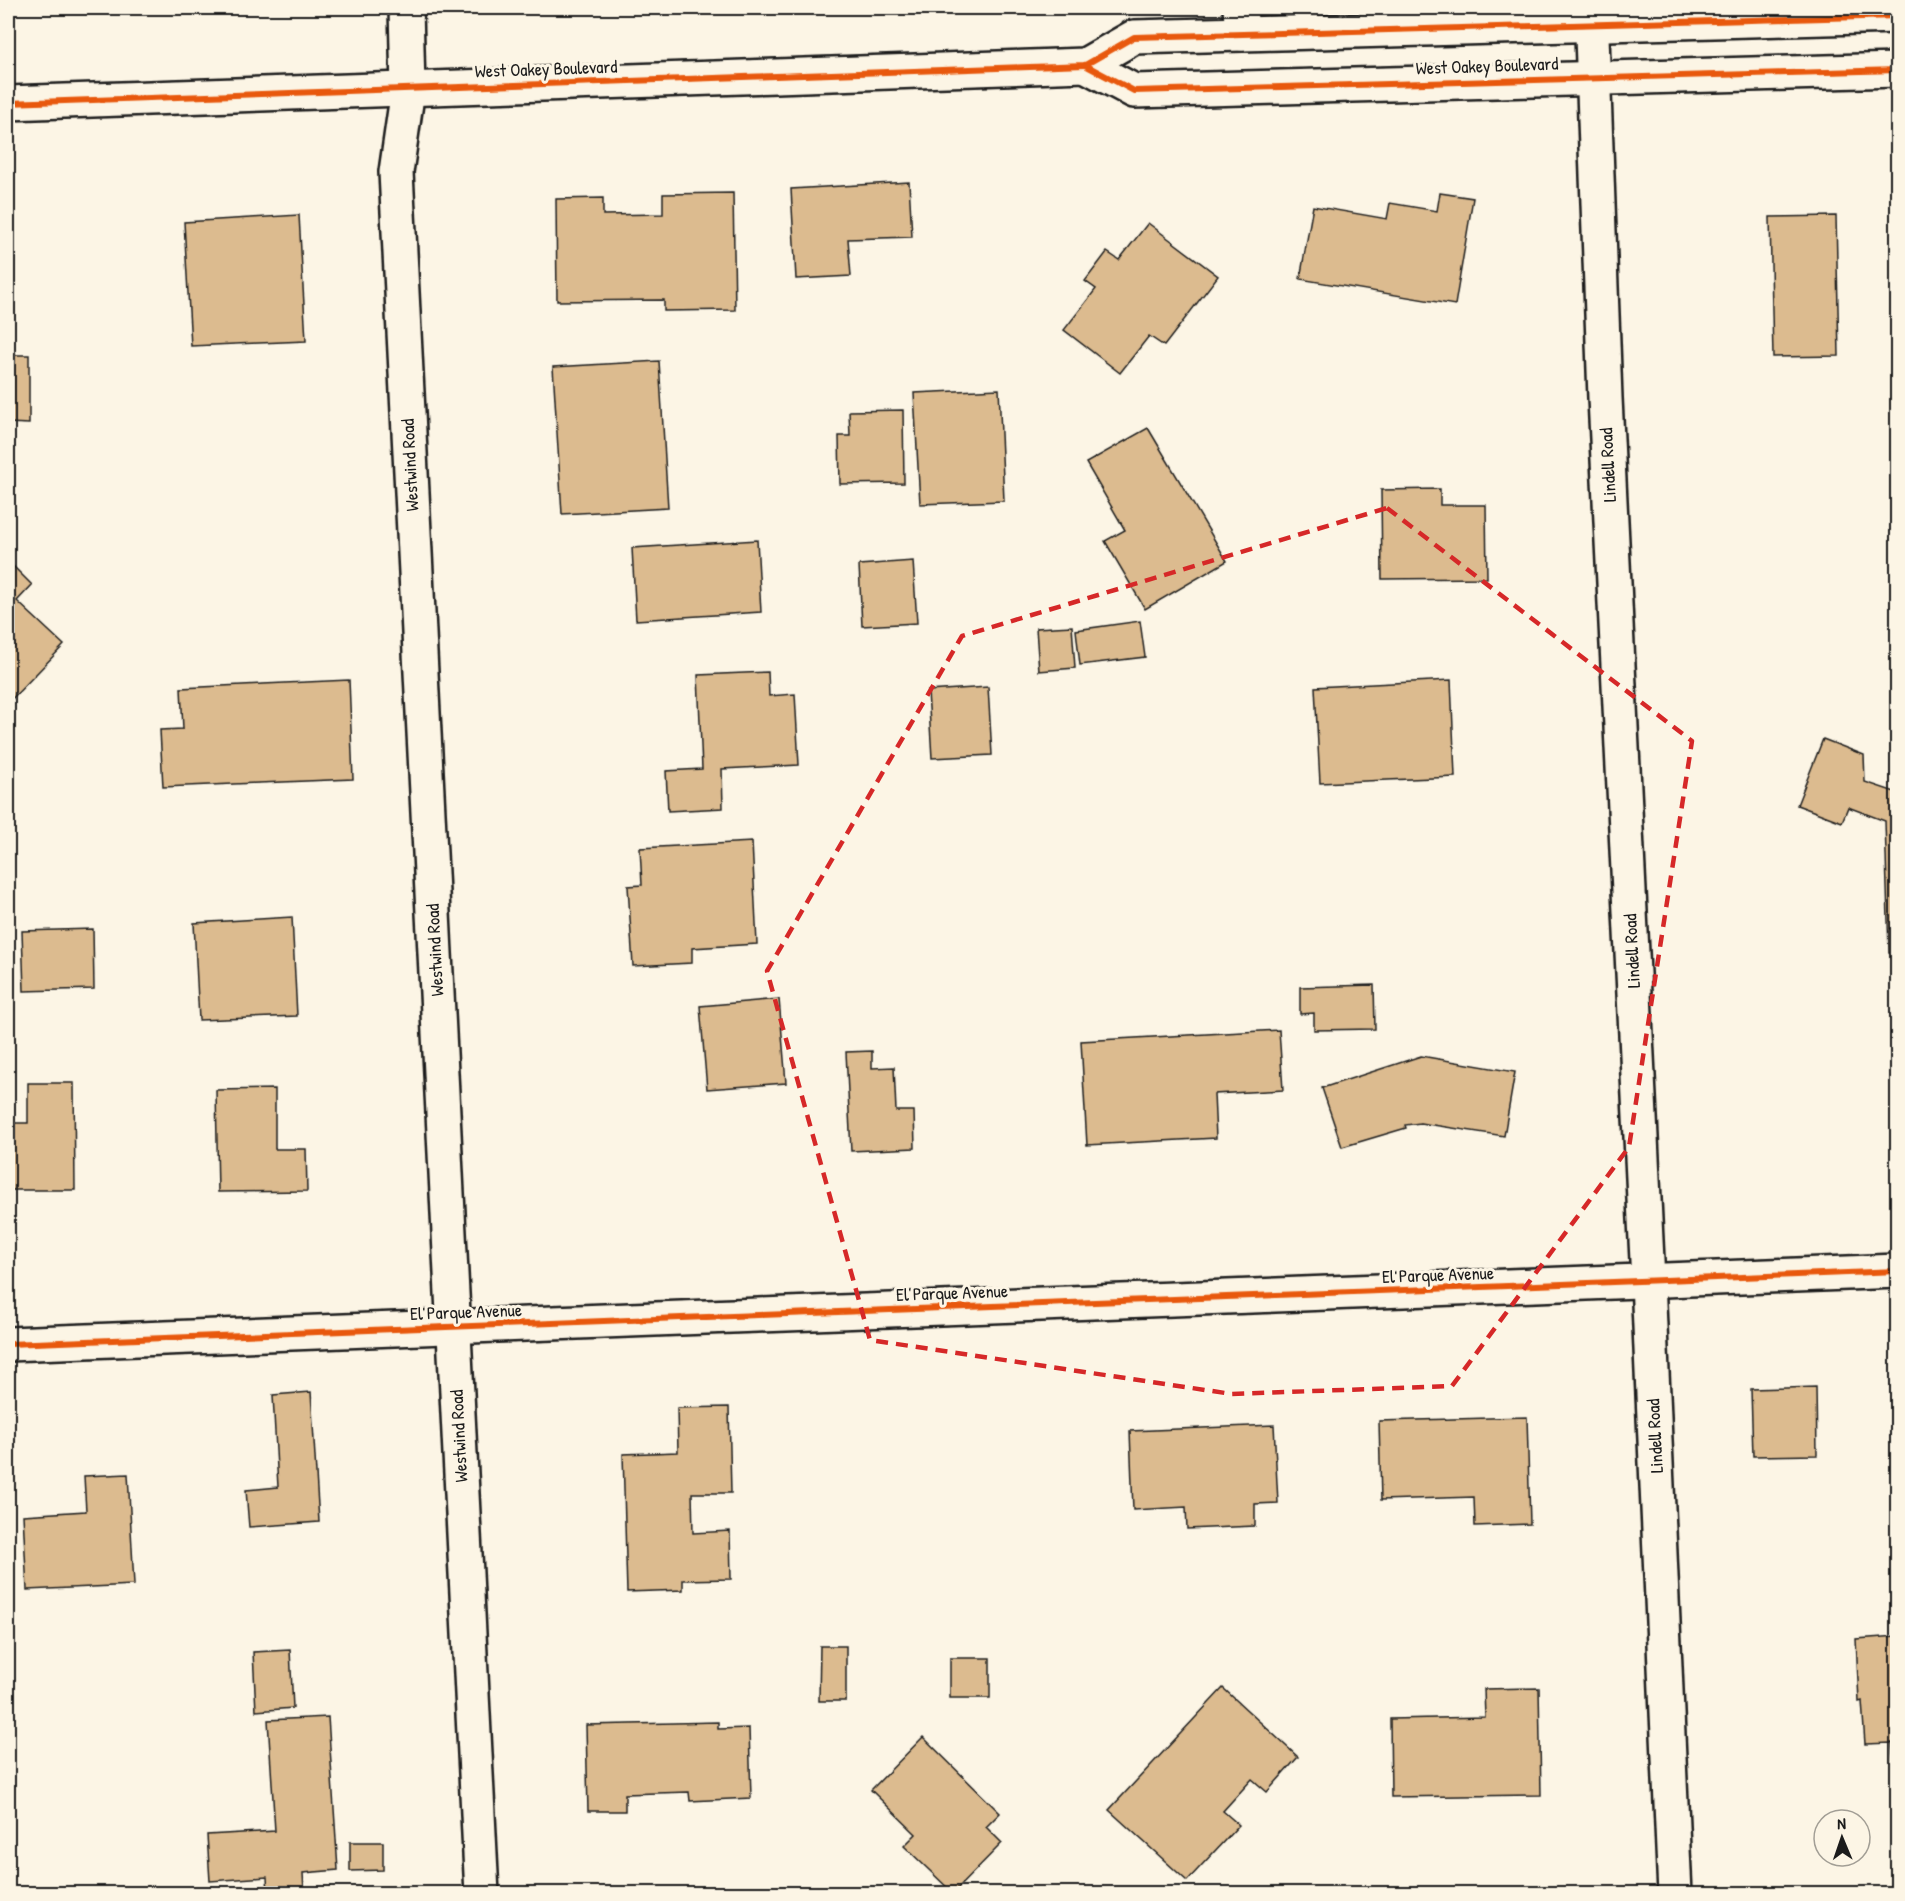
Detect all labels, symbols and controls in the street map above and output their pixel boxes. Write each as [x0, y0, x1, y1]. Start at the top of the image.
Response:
street label: West Oakey Boulevard [1415, 51, 1559, 80]
street label: West Oakey Boulevard [474, 54, 618, 83]
street label: Westwind Road [395, 418, 424, 512]
street label: Lindell Road [1593, 427, 1622, 503]
street label: Westwind Road [420, 903, 449, 997]
street label: Lindell Road [1617, 913, 1646, 989]
street label: El Parque Avenue [1382, 1260, 1494, 1289]
street label: El Parque Avenue [896, 1278, 1008, 1307]
street label: El Parque Avenue [410, 1297, 522, 1326]
street label: Westwind Road [444, 1389, 473, 1483]
street label: Lindell Road [1640, 1398, 1669, 1474]
north arrow [1812, 1808, 1872, 1868]
text: N [1837, 1812, 1847, 1834]

